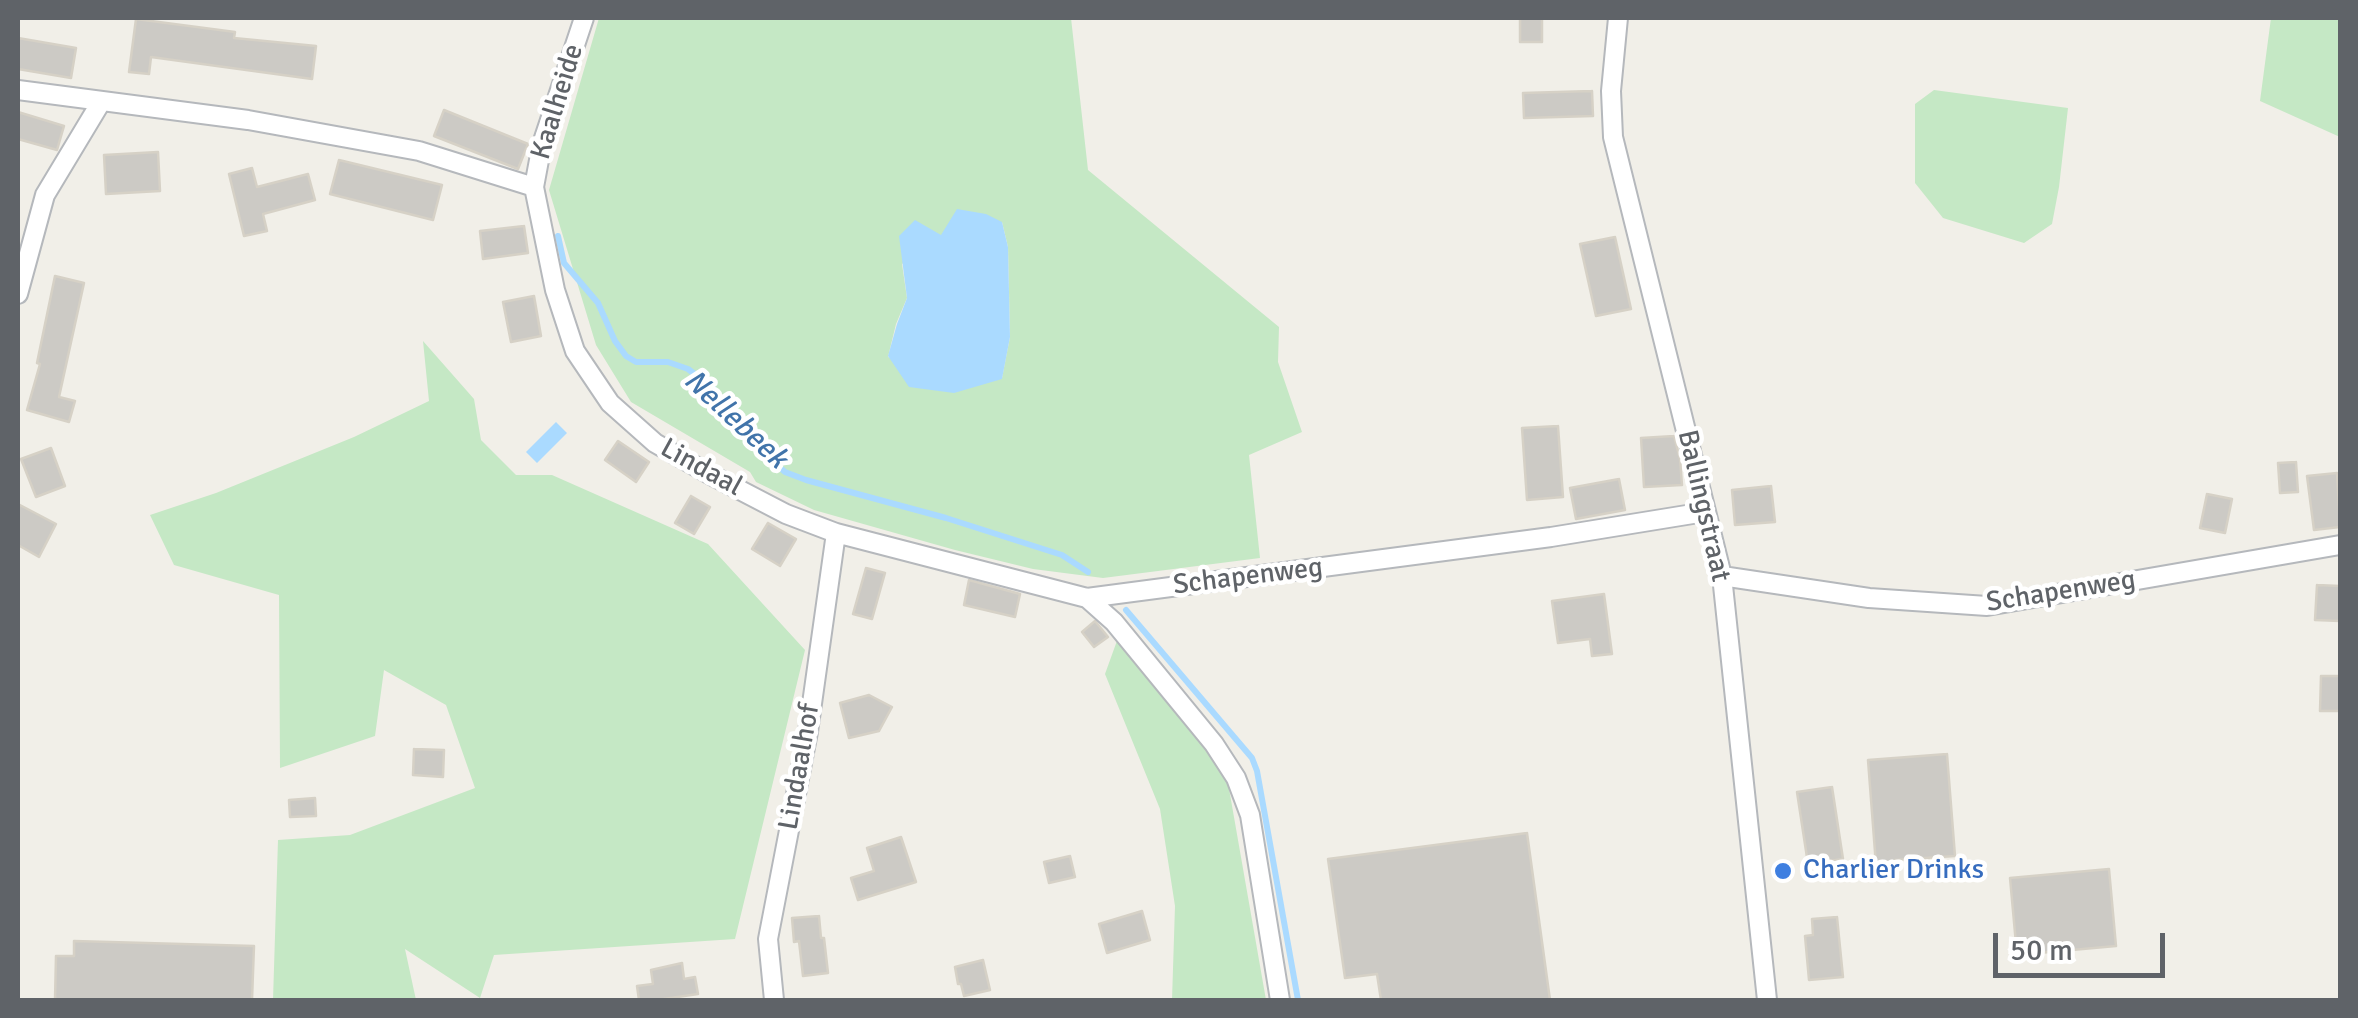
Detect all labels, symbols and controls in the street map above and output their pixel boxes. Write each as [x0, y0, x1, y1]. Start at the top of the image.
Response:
street label: Kaalheide [525, 40, 591, 164]
water label: Nellebeek [676, 363, 794, 477]
street label: Ballingstraat [1669, 427, 1737, 585]
street label: Lindaal [654, 432, 748, 504]
street label: Schapenweg [1171, 551, 1325, 603]
street label: Schapenweg [1984, 564, 2138, 620]
street label: Lindaalhof [772, 701, 828, 833]
place label: Charlier Drinks [1803, 854, 1984, 888]
marker: Charlier Drinks [1772, 860, 1794, 882]
scale bar [1998, 913, 2170, 975]
text: 50 m [2010, 932, 2073, 969]

